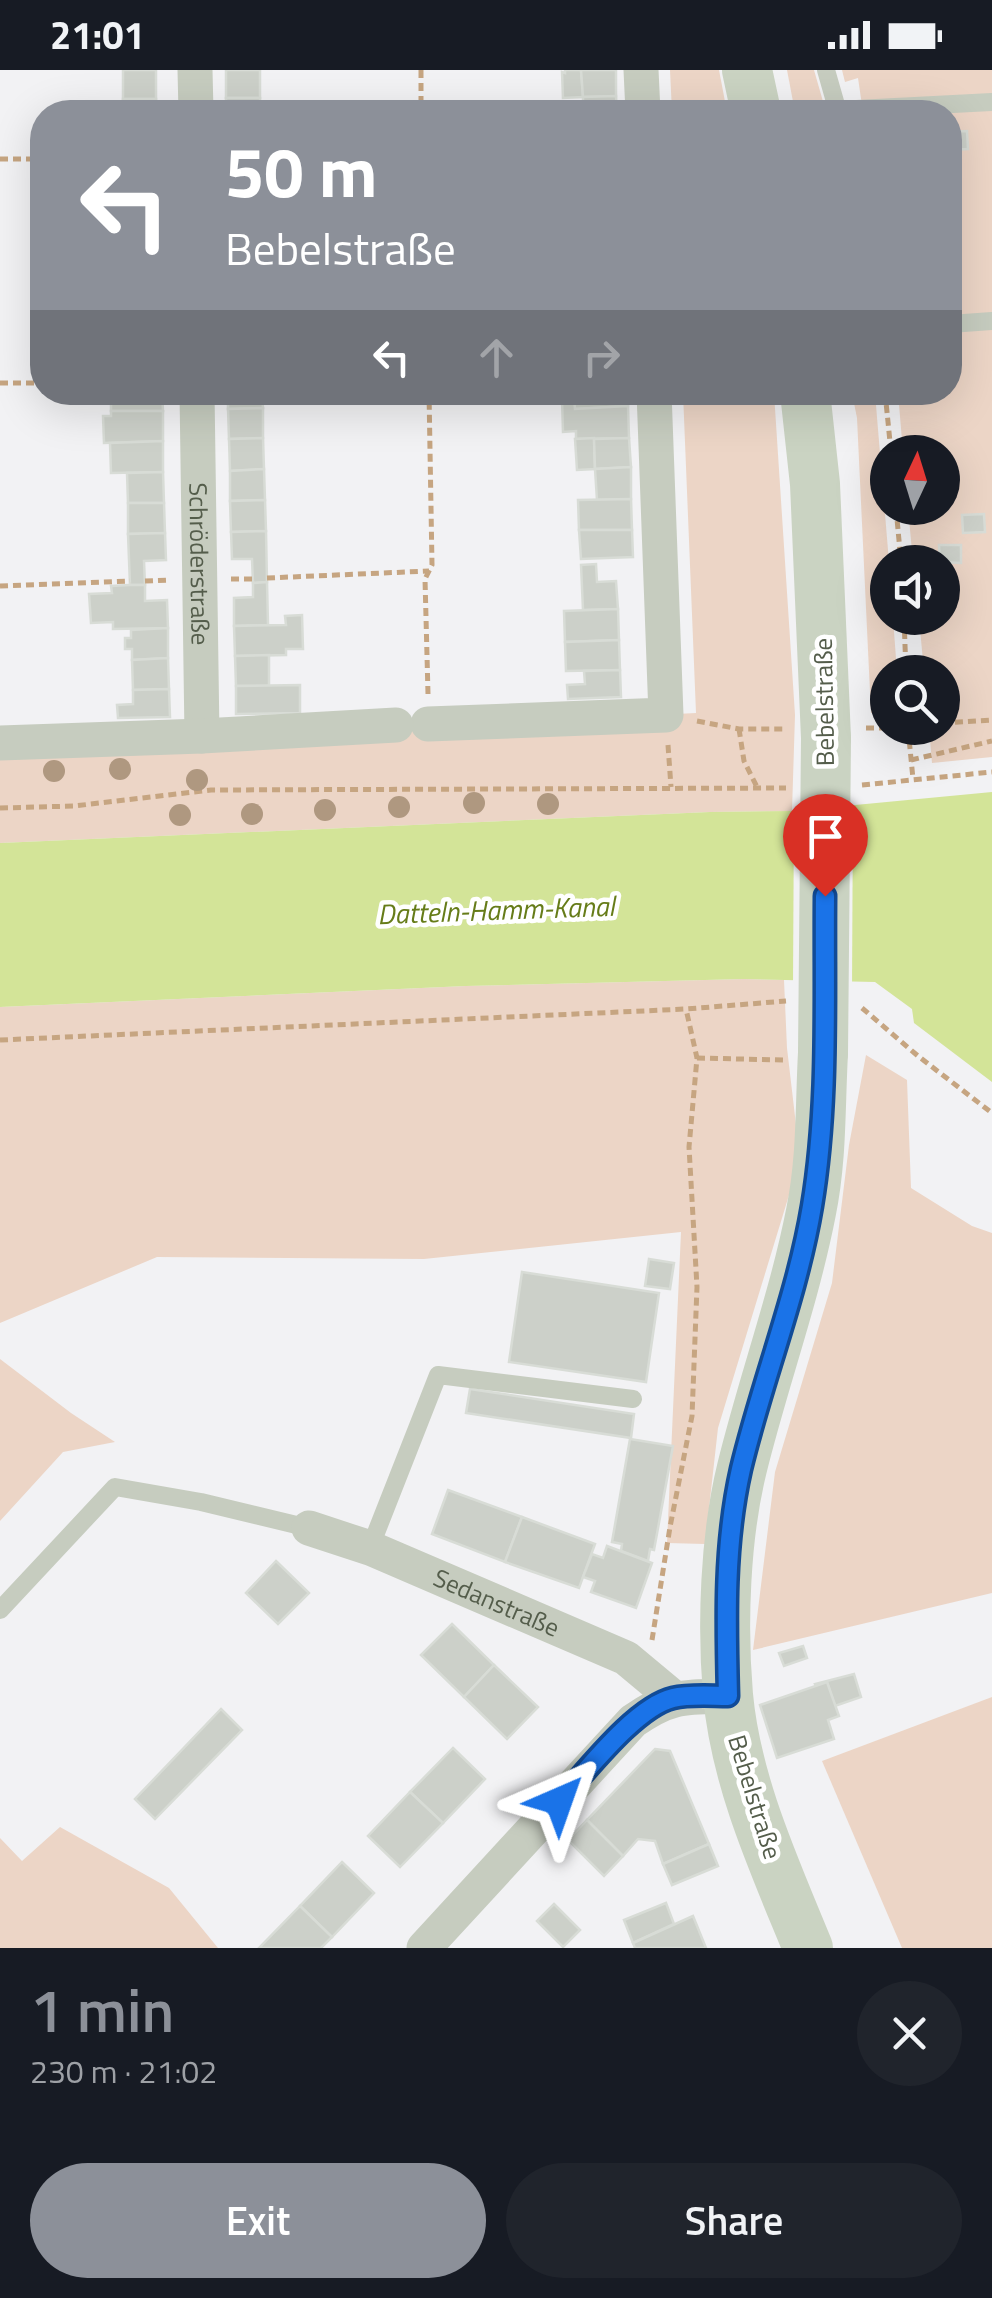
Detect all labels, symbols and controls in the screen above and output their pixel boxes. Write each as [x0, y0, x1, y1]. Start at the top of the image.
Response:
text: 21:01 [50, 6, 145, 64]
text: 50 m [225, 118, 378, 224]
icon: left [60, 140, 190, 270]
text: Bebelstraße [225, 214, 456, 282]
icon: left [364, 330, 419, 385]
icon: ahead [469, 330, 524, 385]
icon: right [574, 330, 629, 385]
north arrow [870, 435, 960, 525]
map controls [870, 435, 960, 745]
street label: Schröderstraße [179, 482, 220, 646]
button: sound [870, 545, 960, 635]
street label: Bebelstraße [804, 638, 844, 766]
button: search [870, 655, 960, 745]
pin [783, 794, 868, 897]
icon: arrive [798, 809, 853, 864]
water label: Datteln-Hamm-Kanal [377, 884, 618, 935]
street label: Sedanstraße [428, 1558, 566, 1646]
street label: Bebelstraße [718, 1730, 792, 1864]
position arrow [507, 1749, 611, 1853]
text: 1 min [30, 1964, 174, 2055]
button: close [857, 1981, 962, 2086]
text: 230 m · 21:02 [30, 2047, 217, 2095]
button: Exit [30, 2163, 486, 2278]
button: Share [506, 2163, 962, 2278]

